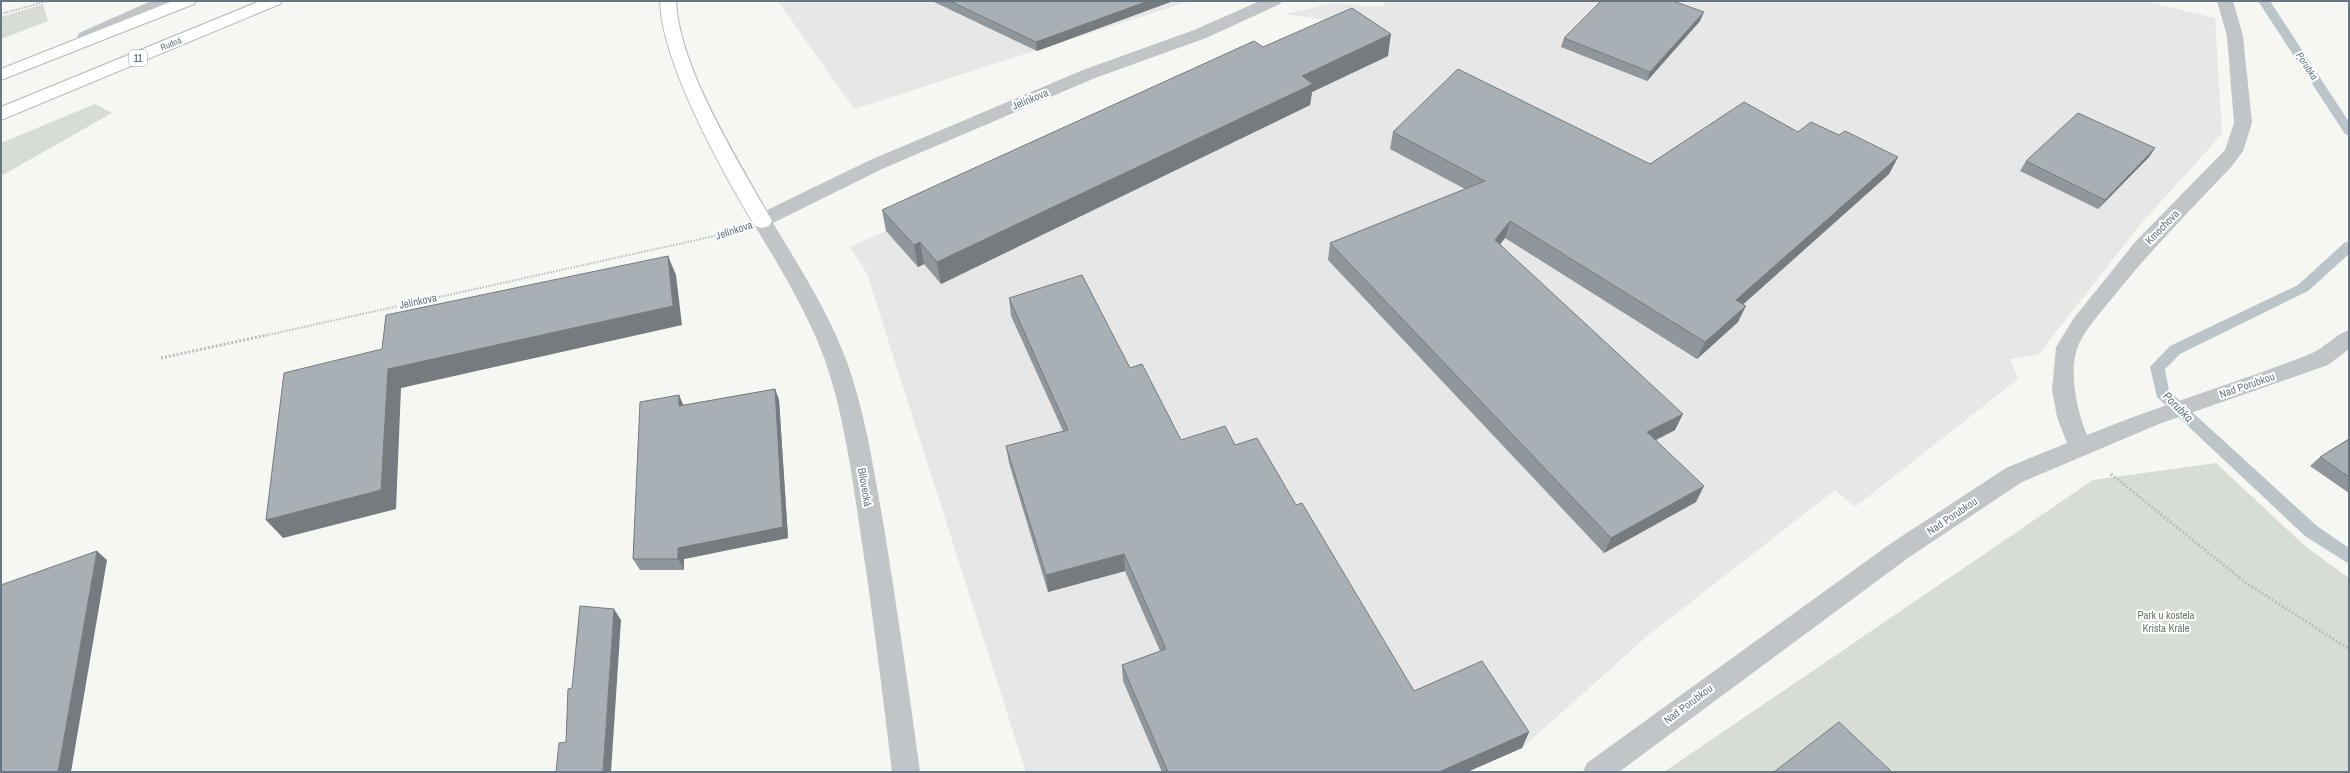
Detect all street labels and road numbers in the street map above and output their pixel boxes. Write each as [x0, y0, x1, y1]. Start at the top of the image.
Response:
street label: Rudná [159, 34, 183, 54]
road number: 11 [129, 50, 147, 66]
street label: Jelínkova [1010, 85, 1050, 113]
street label: Kmochova [2142, 207, 2182, 247]
street label: Jelínkova [714, 217, 754, 243]
street label: Jelínkova [398, 290, 438, 312]
street label: Nad Porubkou [2217, 369, 2277, 401]
street label: Bílovecká [855, 467, 875, 507]
street label: Nad Porubkou [1924, 494, 1980, 538]
street label: Nad Porubkou [1661, 681, 1715, 727]

